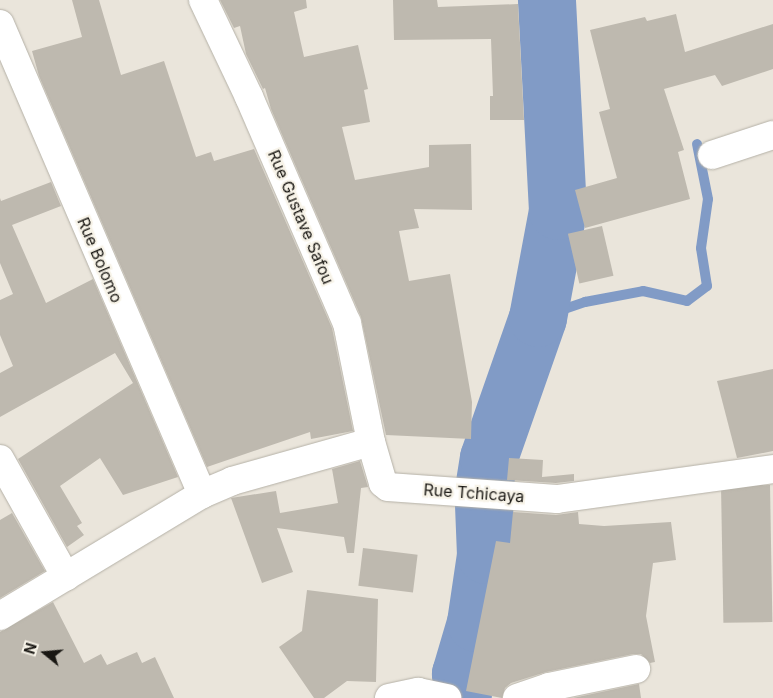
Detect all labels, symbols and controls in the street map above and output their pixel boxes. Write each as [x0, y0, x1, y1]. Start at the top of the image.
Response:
street label: Rue Gustave Safou [264, 147, 338, 287]
street label: Rue Bolomo [73, 214, 127, 306]
street label: Rue Tchicaya [423, 480, 525, 506]
north arrow [20, 628, 70, 678]
text: N [20, 641, 40, 656]

